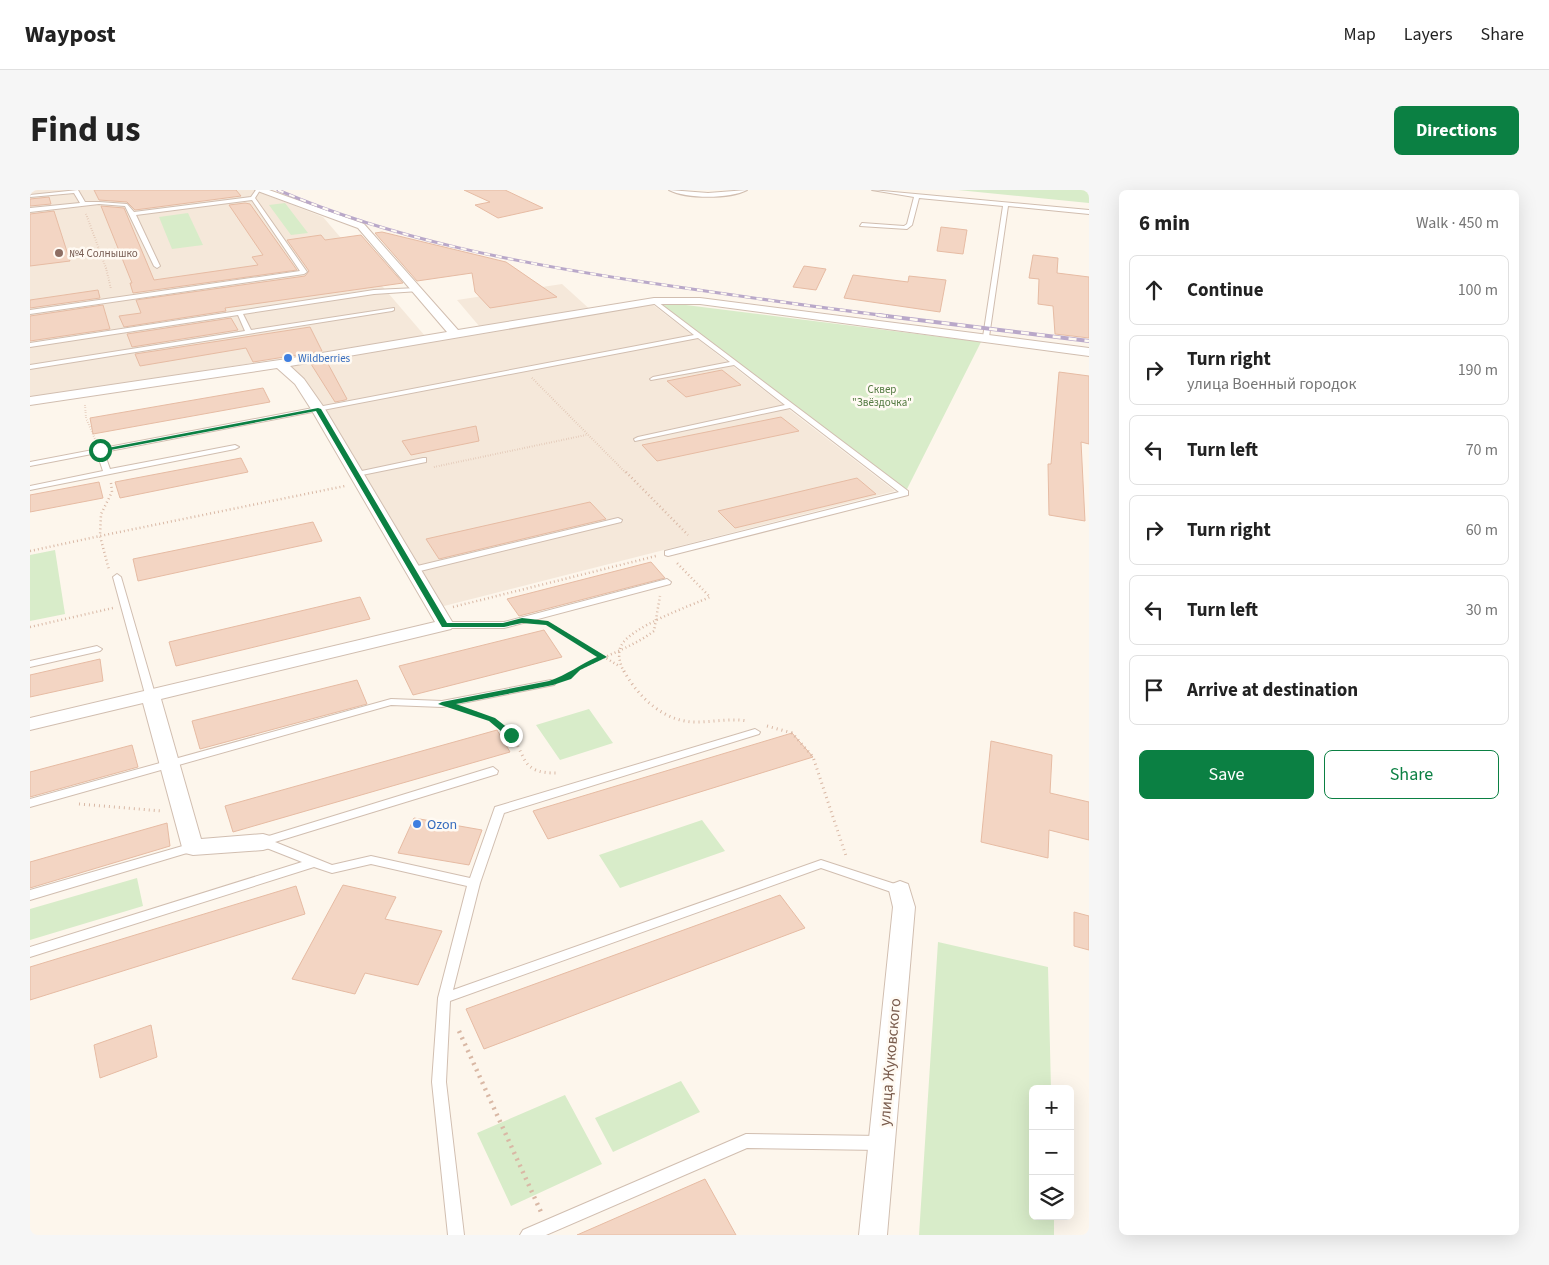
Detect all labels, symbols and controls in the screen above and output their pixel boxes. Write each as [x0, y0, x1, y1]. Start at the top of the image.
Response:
text: Waypost [25, 17, 116, 52]
text: Map [1344, 22, 1376, 47]
text: Layers [1404, 22, 1453, 47]
text: Share [1481, 22, 1524, 47]
text: Find us [30, 105, 140, 155]
button: Directions [1394, 106, 1519, 155]
text: 6 min [1139, 208, 1190, 238]
text: Walk · 450 m [1416, 212, 1499, 234]
place label: №4 Солнышко [69, 246, 138, 261]
marker: №4 Солнышко [53, 247, 65, 259]
icon: ahead [1140, 276, 1168, 304]
text: Continue [1187, 277, 1264, 304]
text: 100 m [1458, 279, 1498, 301]
text: Turn right [1187, 346, 1271, 373]
place label: Wildberries [298, 351, 351, 366]
marker: Wildberries [282, 352, 294, 364]
icon: right [1140, 356, 1168, 384]
text: 190 m [1458, 359, 1498, 381]
text: улица Военный городок [1187, 373, 1356, 395]
park label: Сквер "Звёздочка" [852, 382, 912, 410]
icon: left [1140, 436, 1168, 464]
text: Turn left [1187, 437, 1258, 464]
route start [89, 439, 112, 462]
text: 70 m [1466, 439, 1498, 461]
icon: right [1140, 516, 1168, 544]
text: Turn right [1187, 517, 1271, 544]
text: 60 m [1466, 519, 1498, 541]
icon: left [1140, 596, 1168, 624]
text: Turn left [1187, 597, 1258, 624]
text: 30 m [1466, 599, 1498, 621]
icon: arrive [1140, 676, 1168, 704]
text: Arrive at destination [1187, 677, 1358, 704]
route end [500, 724, 523, 747]
button: Save [1139, 750, 1314, 799]
button: Share [1324, 750, 1499, 799]
place label: Ozon [427, 815, 457, 835]
marker: Ozon [411, 818, 423, 830]
street label: улица Жуковского [873, 997, 907, 1127]
map controls [1029, 1085, 1074, 1220]
button: + [1029, 1085, 1074, 1130]
button: − [1029, 1130, 1074, 1175]
button: layers [1029, 1175, 1074, 1220]

